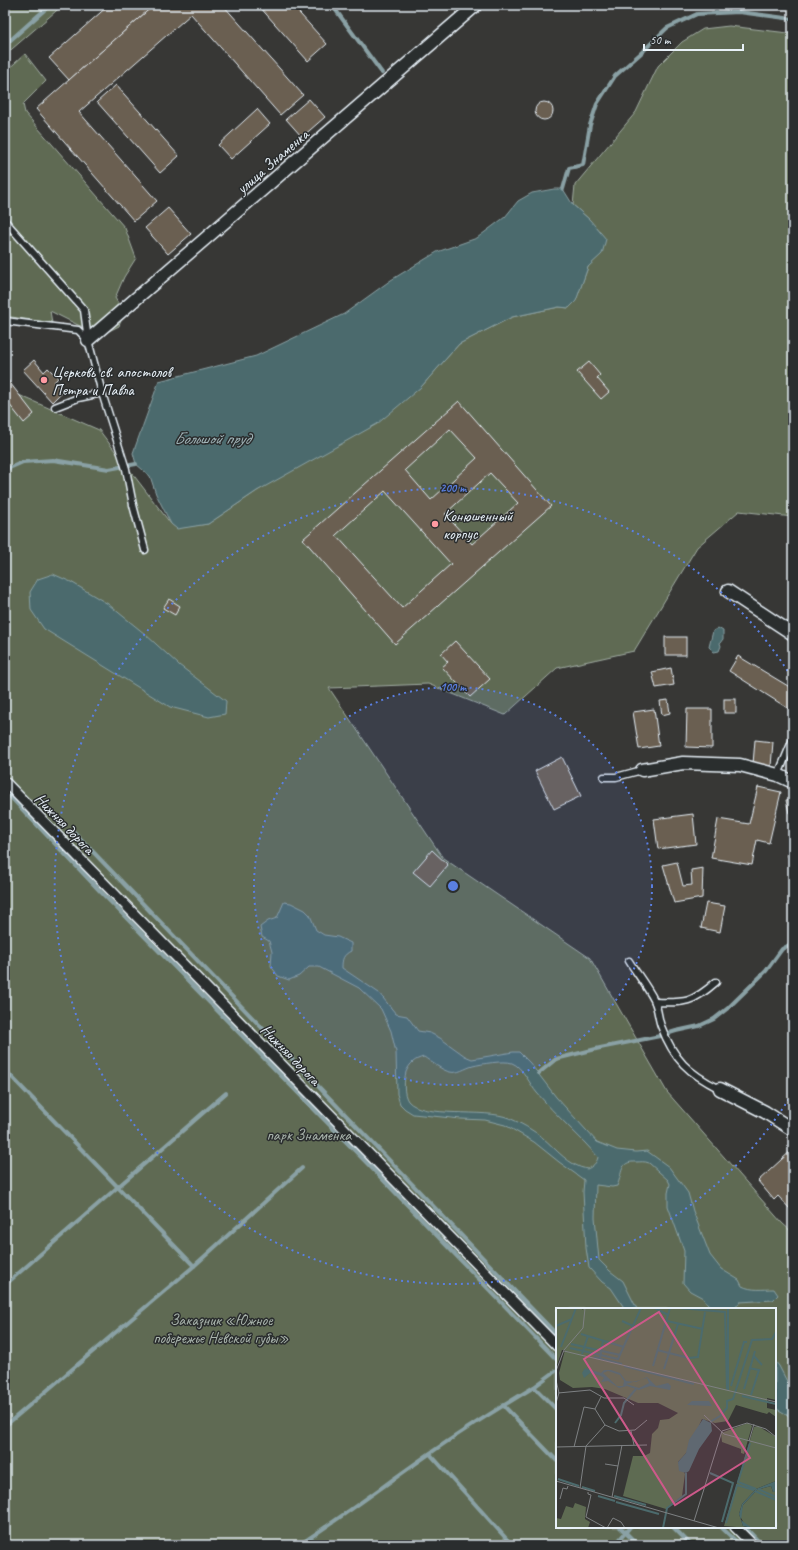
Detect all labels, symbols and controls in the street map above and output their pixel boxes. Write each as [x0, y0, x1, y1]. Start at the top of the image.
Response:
scale bar [644, 26, 743, 52]
text: 50 m [650, 32, 672, 48]
street label: улица Знаменка [232, 124, 314, 199]
place label: Церковь св. апостолов Петра и Павла [52, 362, 175, 400]
marker: Церковь св. апостолов Петра и Павла [39, 375, 49, 385]
water label: Большой пруд [174, 428, 254, 449]
text: 200 m [440, 480, 467, 496]
place label: Конюшенный корпус [443, 506, 514, 544]
marker: Конюшенный корпус [430, 519, 440, 529]
text: 100 m [440, 679, 467, 695]
street label: Нижняя дорога [30, 789, 100, 860]
centre of rings [446, 879, 460, 893]
street label: Нижняя дорога [256, 1020, 326, 1091]
park label: парк Знаменка [267, 1125, 352, 1145]
inset map [556, 1308, 776, 1528]
park label: Заказник «Южное побережье Невской губы» [153, 1310, 289, 1348]

